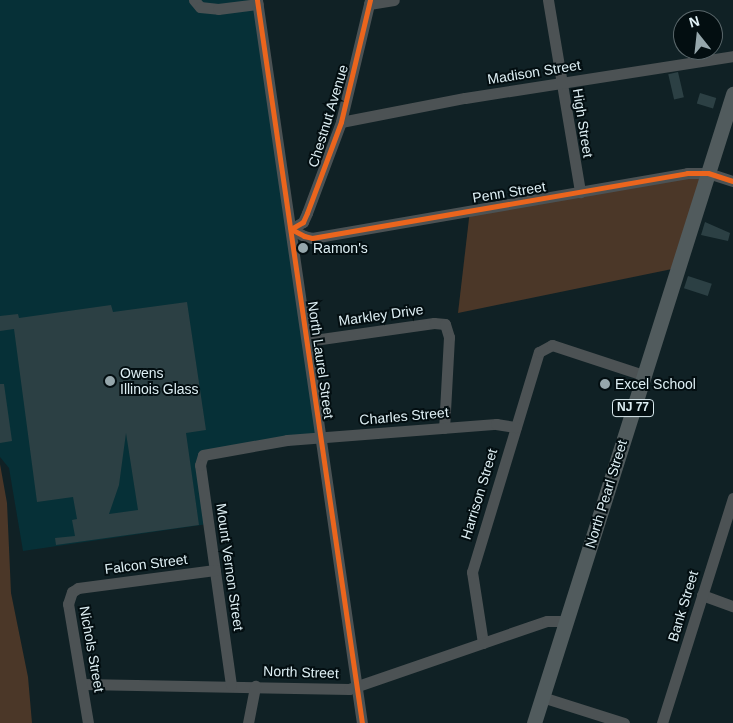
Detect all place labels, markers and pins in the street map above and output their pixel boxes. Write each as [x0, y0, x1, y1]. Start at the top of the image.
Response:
place label: Ramon's [313, 240, 368, 256]
marker: Ramon's [297, 242, 309, 254]
place label: Owens Illinois Glass [120, 365, 199, 398]
marker: Owens Illinois Glass [104, 375, 116, 387]
place label: Excel School [615, 376, 696, 392]
marker: Excel School [599, 378, 611, 390]

